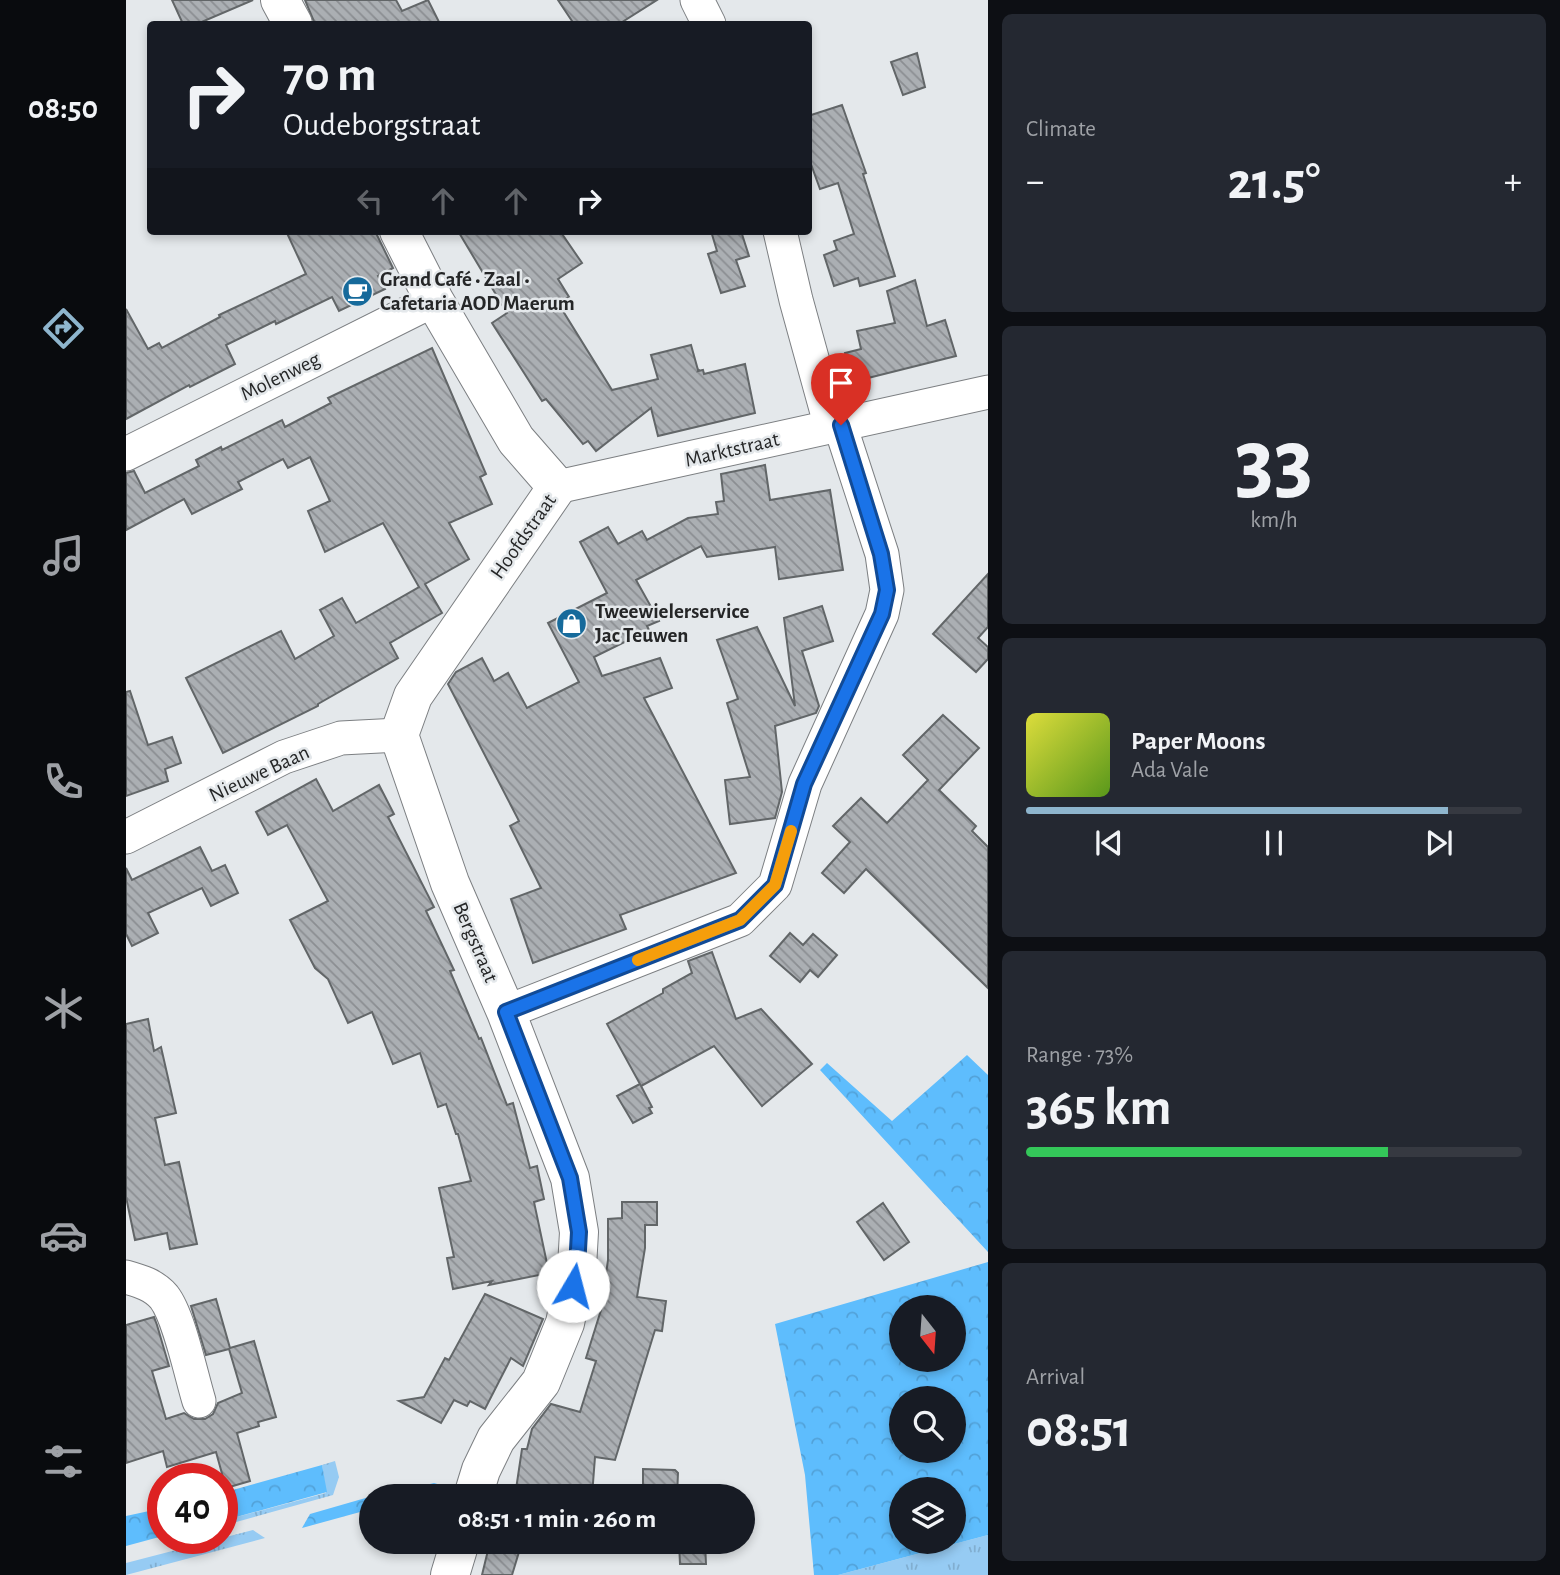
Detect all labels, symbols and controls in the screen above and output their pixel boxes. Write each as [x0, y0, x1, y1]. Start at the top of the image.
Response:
icon: right [168, 49, 259, 140]
text: 70 m [283, 51, 377, 100]
text: 08:50 [28, 92, 98, 124]
text: Oudeborgstraat [283, 109, 481, 141]
text: Climate [1026, 118, 1096, 141]
text: 21.5° [1228, 156, 1320, 208]
text: − [1026, 163, 1044, 201]
text: + [1504, 163, 1522, 201]
icon: left [351, 182, 389, 220]
icon: ahead [424, 182, 462, 220]
icon: ahead [497, 182, 535, 220]
icon: right [570, 182, 608, 220]
place label: Grand Café • Zaal • Cafetaria AOD Maerum [380, 269, 575, 314]
cafe icon: Grand Café • Zaal • Cafetaria AOD Maerum [340, 274, 374, 308]
icon: directions [39, 304, 88, 353]
street label: Molenweg [237, 348, 324, 405]
pin [811, 353, 871, 425]
icon: arrive [822, 364, 860, 402]
text: 33 [1235, 416, 1313, 507]
street label: Marktstraat [683, 428, 782, 471]
street label: Hoofdstraat [487, 490, 560, 583]
text: km/h [1250, 509, 1298, 532]
icon: music [39, 531, 88, 580]
place label: Tweewielerservice Jac Teuwen [595, 601, 750, 646]
shop icon: Tweewielerservice Jac Teuwen [555, 606, 589, 640]
text: Paper Moons [1131, 728, 1266, 754]
street label: Nieuwe Baan [206, 741, 313, 806]
icon: phone [39, 757, 88, 806]
text: Ada Vale [1131, 759, 1209, 782]
icon: previous [1090, 824, 1128, 862]
icon: pause [1255, 824, 1293, 862]
icon: next [1420, 824, 1458, 862]
street label: Bergstraat [449, 899, 502, 986]
icon: climate [39, 984, 88, 1033]
text: Range · 73% [1026, 1044, 1133, 1067]
text: 365 km [1026, 1082, 1172, 1134]
icon: car [39, 1211, 88, 1260]
position arrow [536, 1249, 610, 1323]
north arrow [889, 1295, 966, 1372]
map controls [889, 1295, 966, 1554]
text: Arrival [1026, 1366, 1085, 1389]
button: search [889, 1386, 966, 1463]
text: 08:51 [1026, 1404, 1132, 1456]
icon: filters [39, 1437, 88, 1486]
speed limit sign: 40 [147, 1463, 238, 1554]
button: layers [889, 1477, 966, 1554]
text: 08:51 · 1 min · 260 m [458, 1506, 656, 1532]

